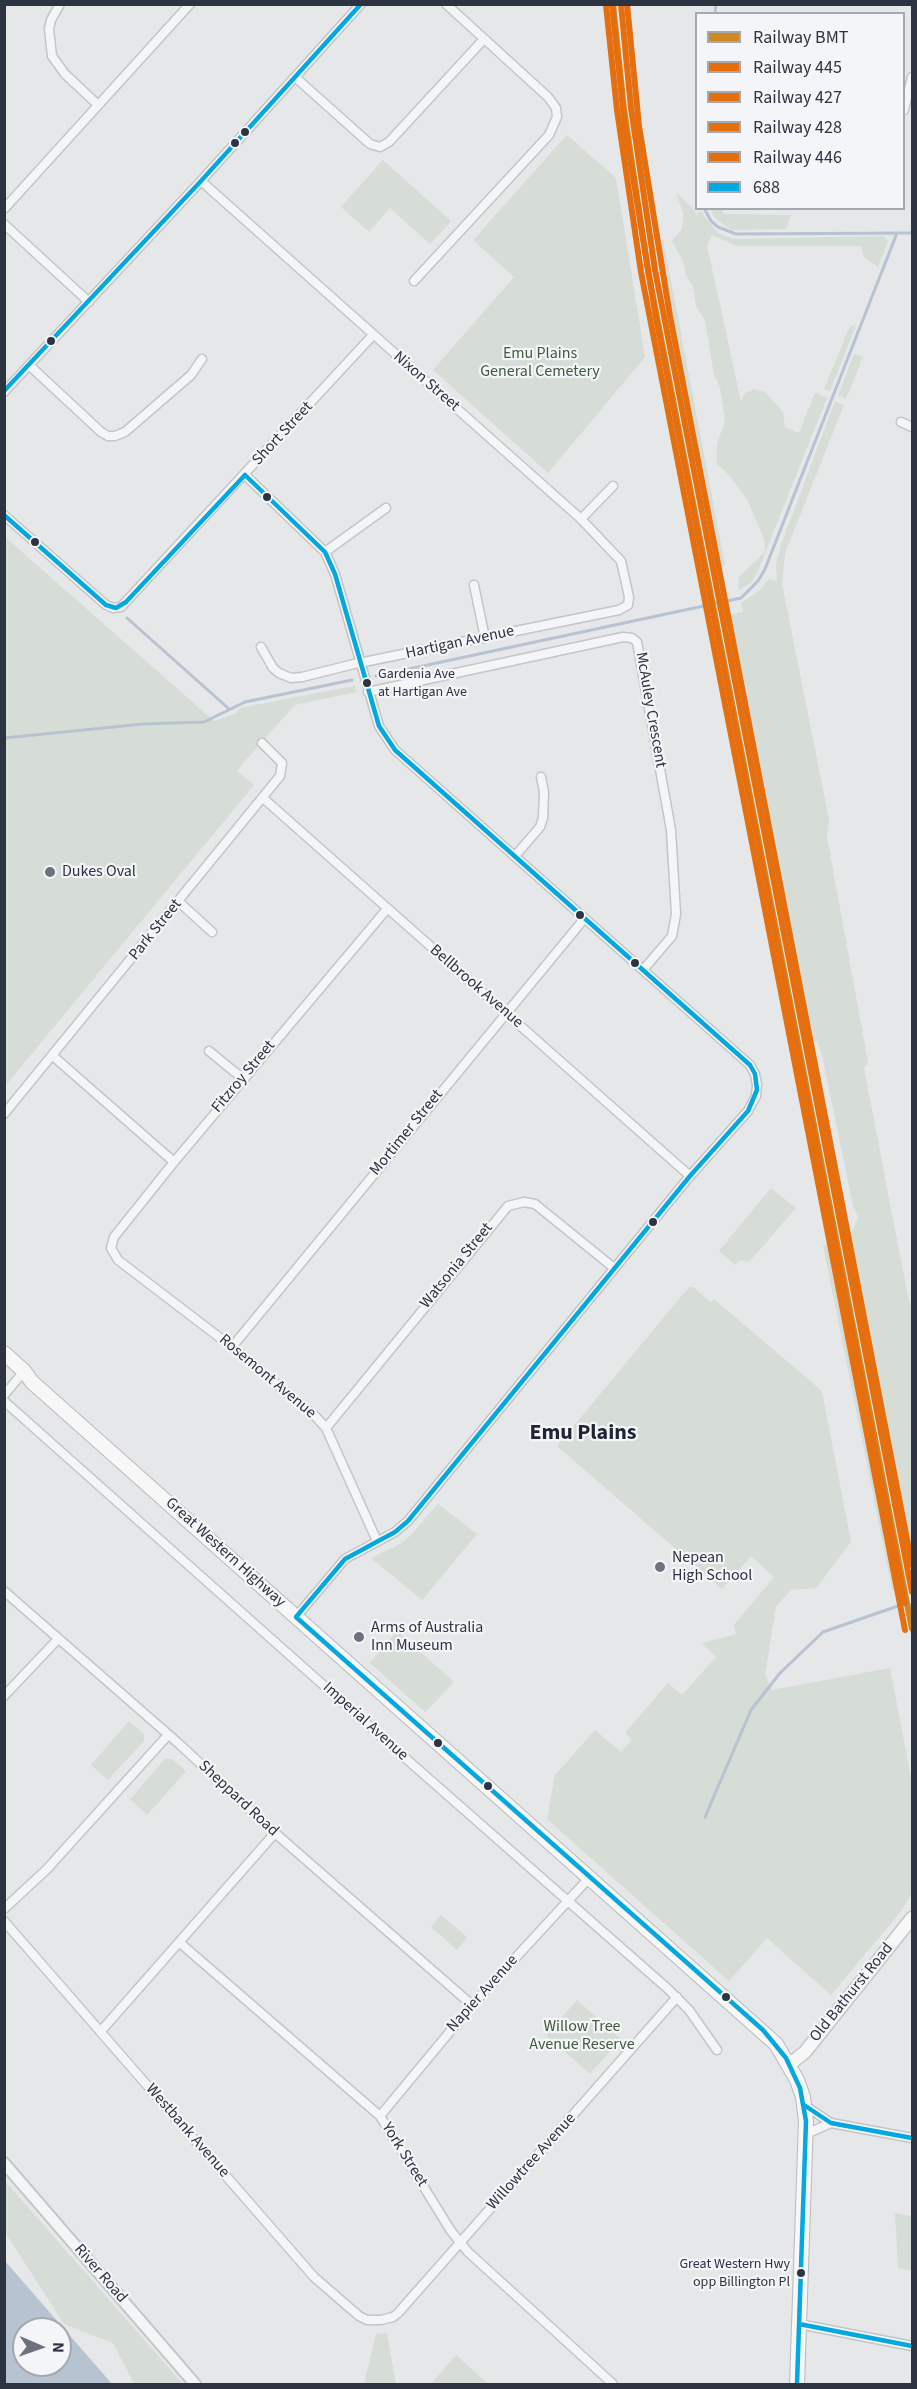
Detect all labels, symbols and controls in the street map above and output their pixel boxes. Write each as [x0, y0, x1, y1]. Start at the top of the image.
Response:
legend [695, 12, 905, 210]
text: Railway BMT [753, 25, 848, 50]
text: Railway 445 [753, 55, 842, 80]
text: Railway 427 [753, 85, 842, 110]
text: Railway 428 [753, 115, 842, 140]
unlabelled marker [239, 126, 251, 138]
unlabelled marker [229, 137, 241, 149]
text: Railway 446 [753, 145, 842, 170]
text: 688 [753, 175, 780, 200]
unlabelled marker [45, 335, 57, 347]
park label: Emu Plains General Cemetery [480, 344, 600, 382]
street label: Nixon Street [389, 348, 463, 416]
street label: Short Street [249, 398, 317, 470]
unlabelled marker [261, 491, 273, 503]
unlabelled marker [29, 536, 41, 548]
street label: Hartigan Avenue [404, 622, 516, 664]
street label: McAuley Crescent [630, 651, 670, 769]
place label: Gardenia Ave at Hartigan Ave [378, 667, 467, 700]
marker: Gardenia Ave at Hartigan Ave [361, 677, 373, 689]
place label: Dukes Oval [62, 862, 136, 882]
marker: Dukes Oval [43, 865, 57, 879]
street label: Park Street [126, 896, 186, 964]
unlabelled marker [574, 909, 586, 921]
street label: Bellbrook Avenue [425, 941, 527, 1033]
unlabelled marker [629, 957, 641, 969]
street label: Fitzroy Street [208, 1037, 280, 1117]
street label: Mortimer Street [366, 1086, 448, 1180]
unlabelled marker [647, 1216, 659, 1228]
street label: Watsonia Street [417, 1219, 497, 1313]
street label: Rosemont Avenue [215, 1331, 319, 1423]
district label: Emu Plains [529, 1421, 637, 1447]
street label: Great Western Highway [161, 1494, 289, 1612]
place label: Nepean High School [672, 1548, 752, 1586]
marker: Nepean High School [653, 1560, 667, 1574]
place label: Arms of Australia Inn Museum [371, 1618, 483, 1656]
marker: Arms of Australia Inn Museum [352, 1630, 366, 1644]
street label: Imperial Avenue [318, 1679, 412, 1765]
unlabelled marker [432, 1737, 444, 1749]
street label: Sheppard Road [194, 1757, 282, 1841]
unlabelled marker [482, 1780, 494, 1792]
street label: Old Bathurst Road [806, 1940, 898, 2046]
street label: Napier Avenue [443, 1951, 523, 2037]
unlabelled marker [720, 1991, 732, 2003]
park label: Willow Tree Avenue Reserve [529, 2017, 635, 2055]
street label: Westbank Avenue [141, 2080, 233, 2182]
street label: Willowtree Avenue [483, 2110, 581, 2214]
street label: York Street [377, 2119, 431, 2191]
street label: River Road [69, 2241, 131, 2307]
place label: Great Western Hwy opp Billington Pl [679, 2257, 790, 2290]
marker: Great Western Hwy opp Billington Pl [795, 2267, 807, 2279]
north arrow [12, 2317, 72, 2377]
text: N [47, 2342, 69, 2353]

